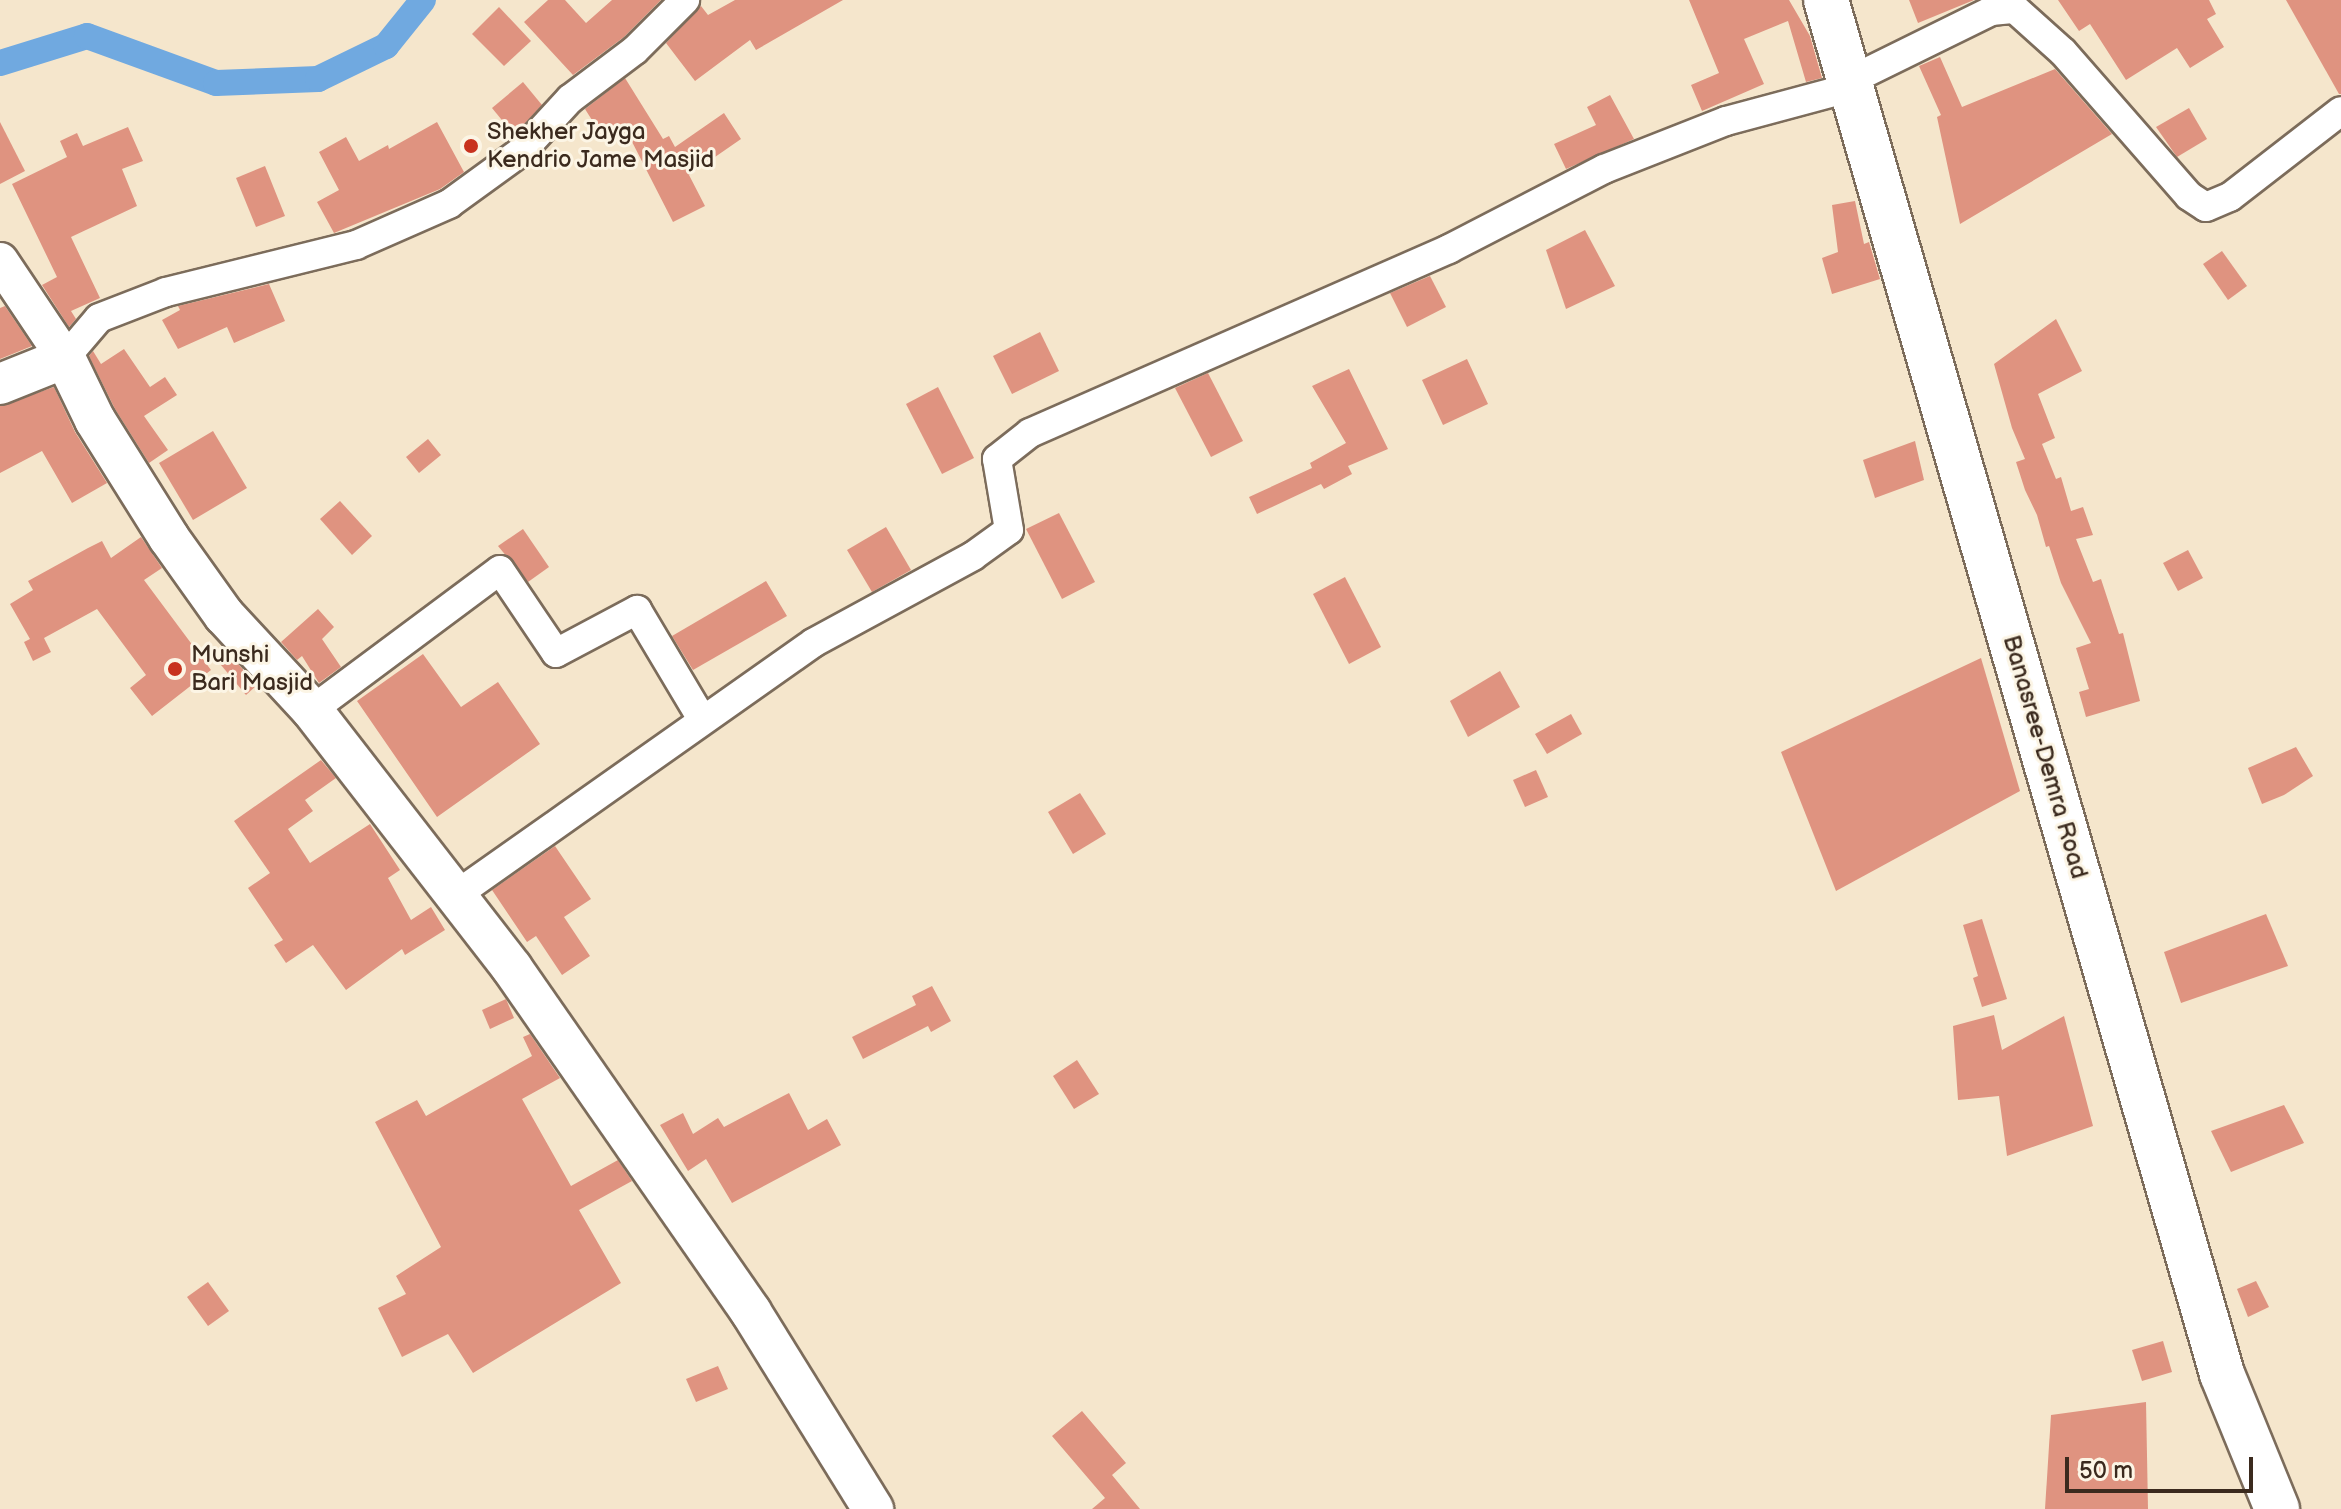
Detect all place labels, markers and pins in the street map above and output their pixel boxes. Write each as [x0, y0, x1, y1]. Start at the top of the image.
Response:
place label: Shekher Jayga Kendrio Jame Masjid [487, 118, 716, 174]
marker: Shekher Jayga Kendrio Jame Masjid [462, 137, 480, 155]
place label: Munshi Bari Masjid [191, 641, 313, 697]
marker: Munshi Bari Masjid [166, 660, 184, 678]

